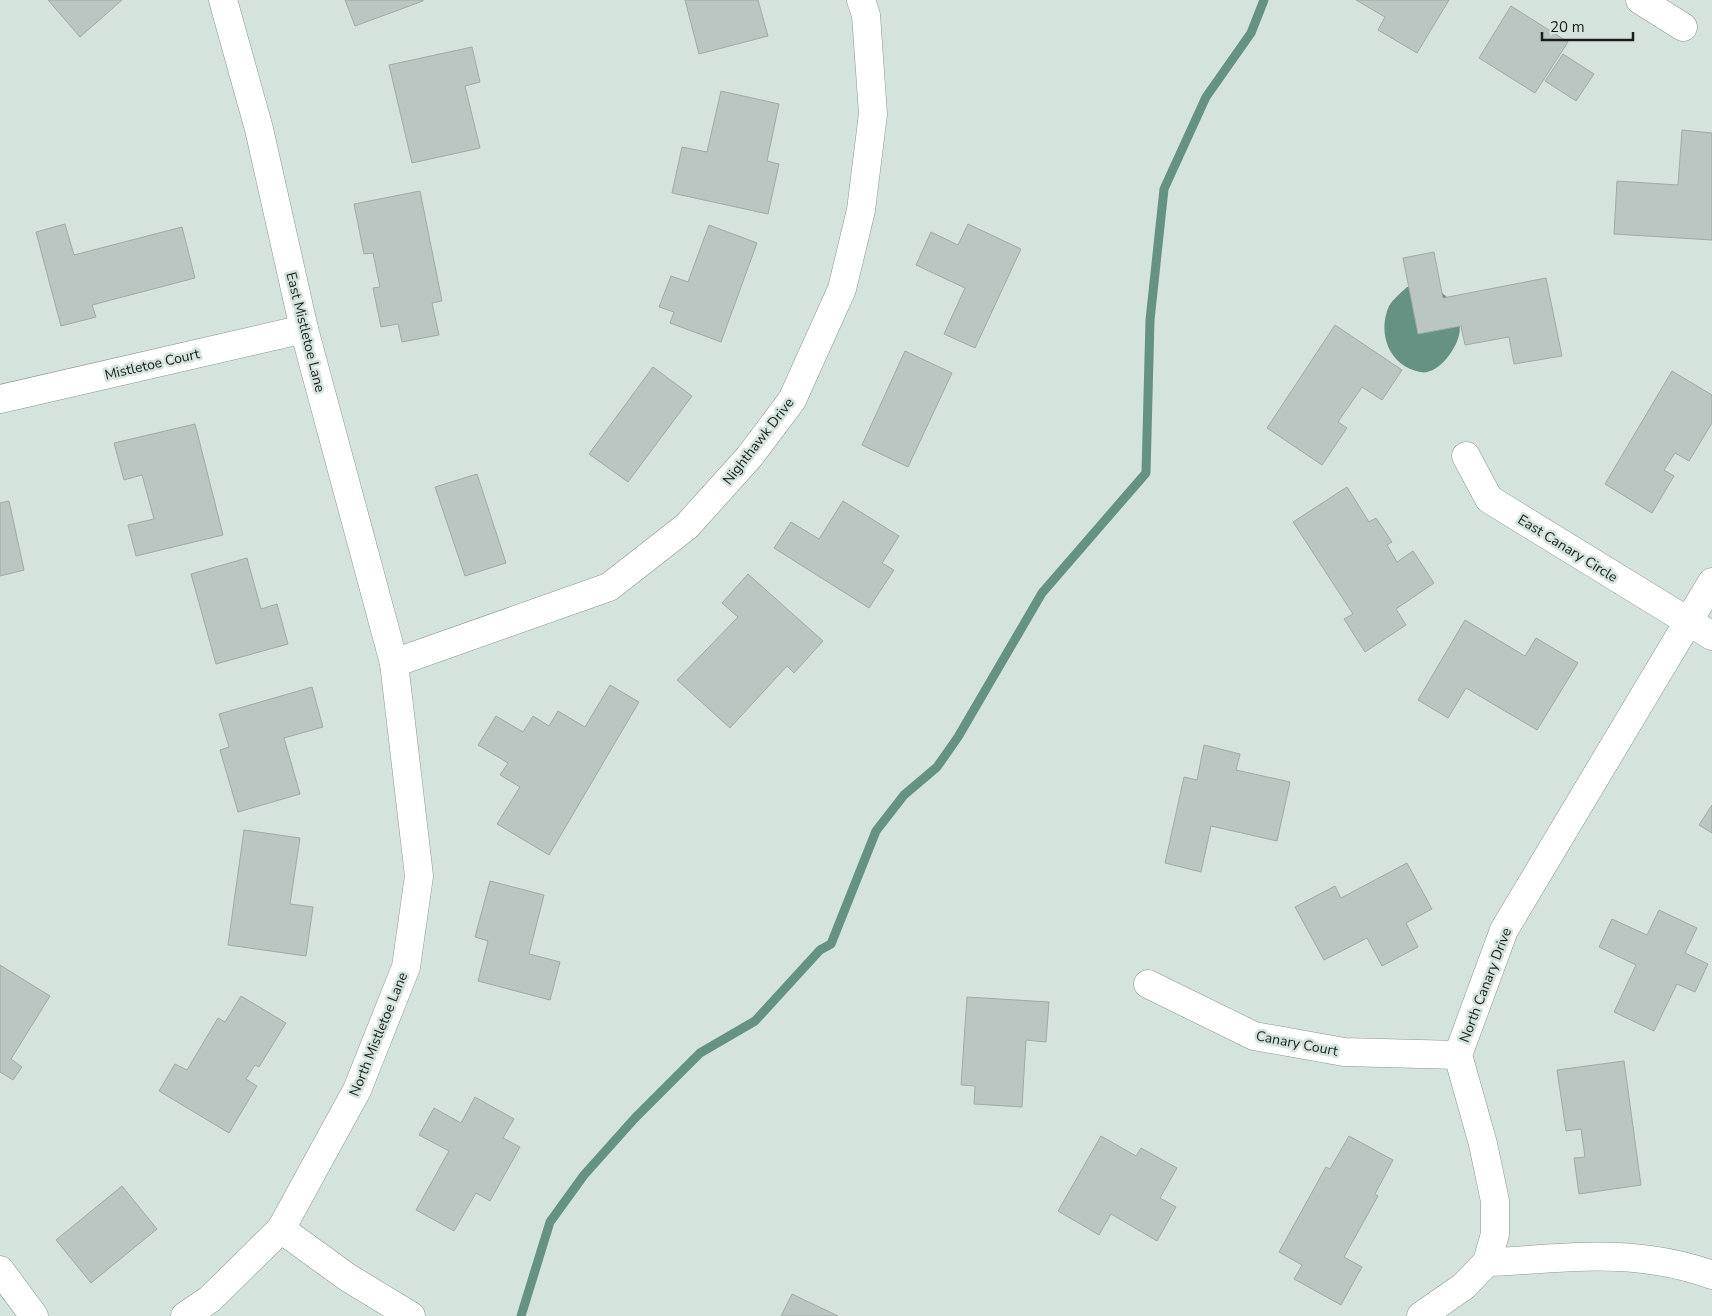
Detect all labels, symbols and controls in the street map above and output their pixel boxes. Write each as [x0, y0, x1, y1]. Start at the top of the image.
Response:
scale bar [1542, 10, 1633, 42]
text: 20 m [1550, 17, 1585, 37]
street label: East Mistletoe Lane [281, 270, 330, 394]
street label: Mistletoe Court [103, 344, 202, 385]
street label: Nighthawk Drive [718, 394, 798, 489]
street label: East Canary Circle [1514, 510, 1621, 587]
street label: North Canary Drive [1455, 925, 1516, 1045]
street label: North Mistletoe Lane [345, 969, 412, 1099]
street label: Canary Court [1254, 1026, 1340, 1061]

